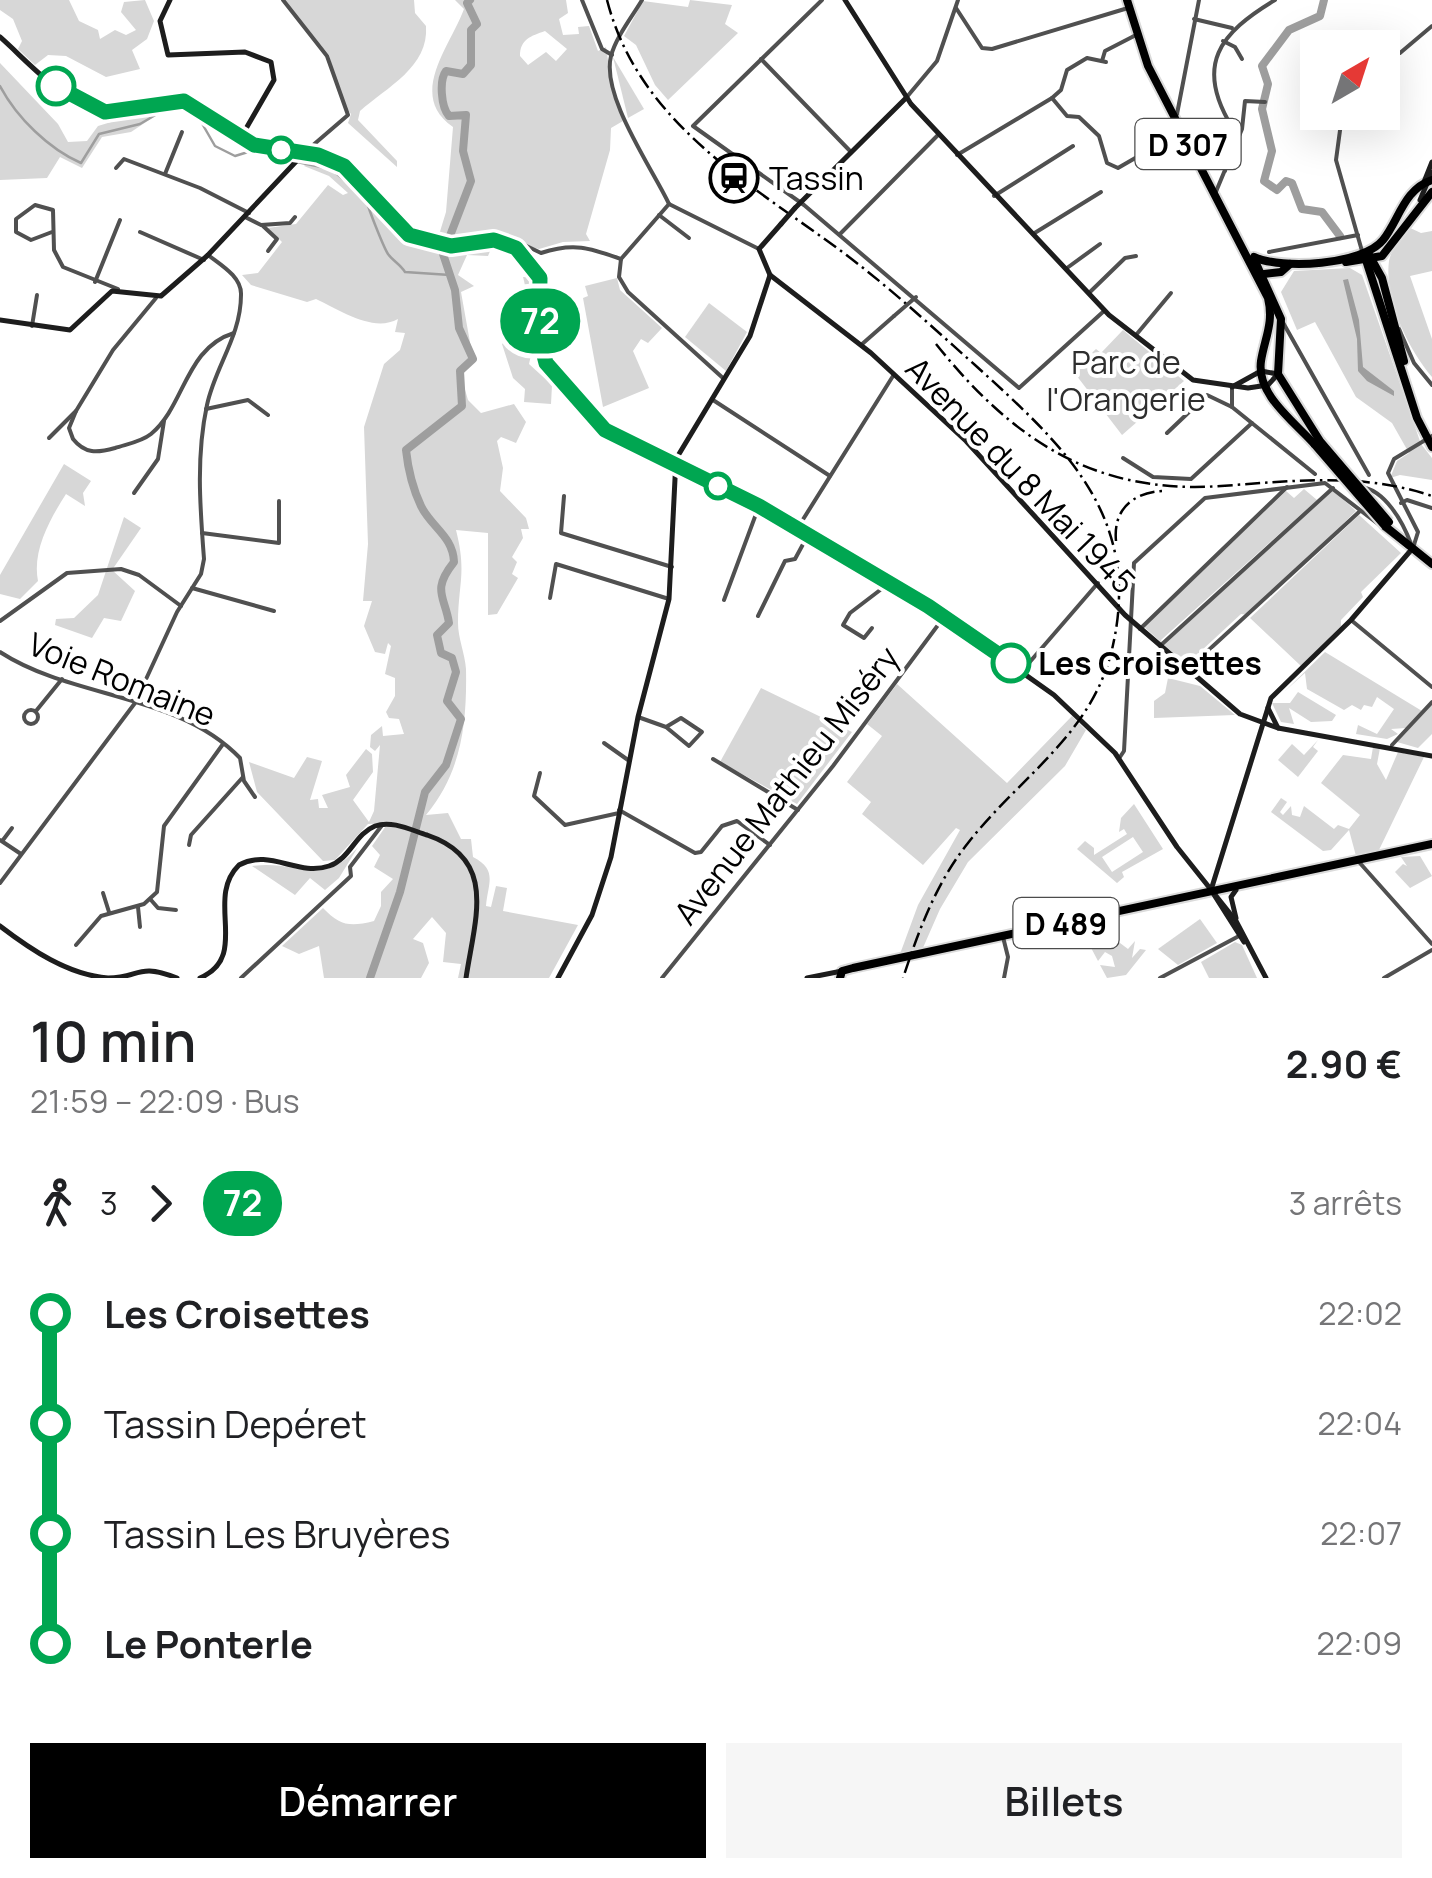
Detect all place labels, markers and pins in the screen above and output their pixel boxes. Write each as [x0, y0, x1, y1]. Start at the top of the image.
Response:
unlabelled marker [37, 67, 75, 105]
unlabelled marker [268, 137, 294, 163]
station icon: Tassin [708, 152, 760, 204]
place label: Tassin [769, 156, 864, 200]
unlabelled marker [705, 473, 731, 499]
place label: Les Croisettes [1038, 641, 1262, 685]
marker: Les Croisettes [992, 644, 1030, 682]

